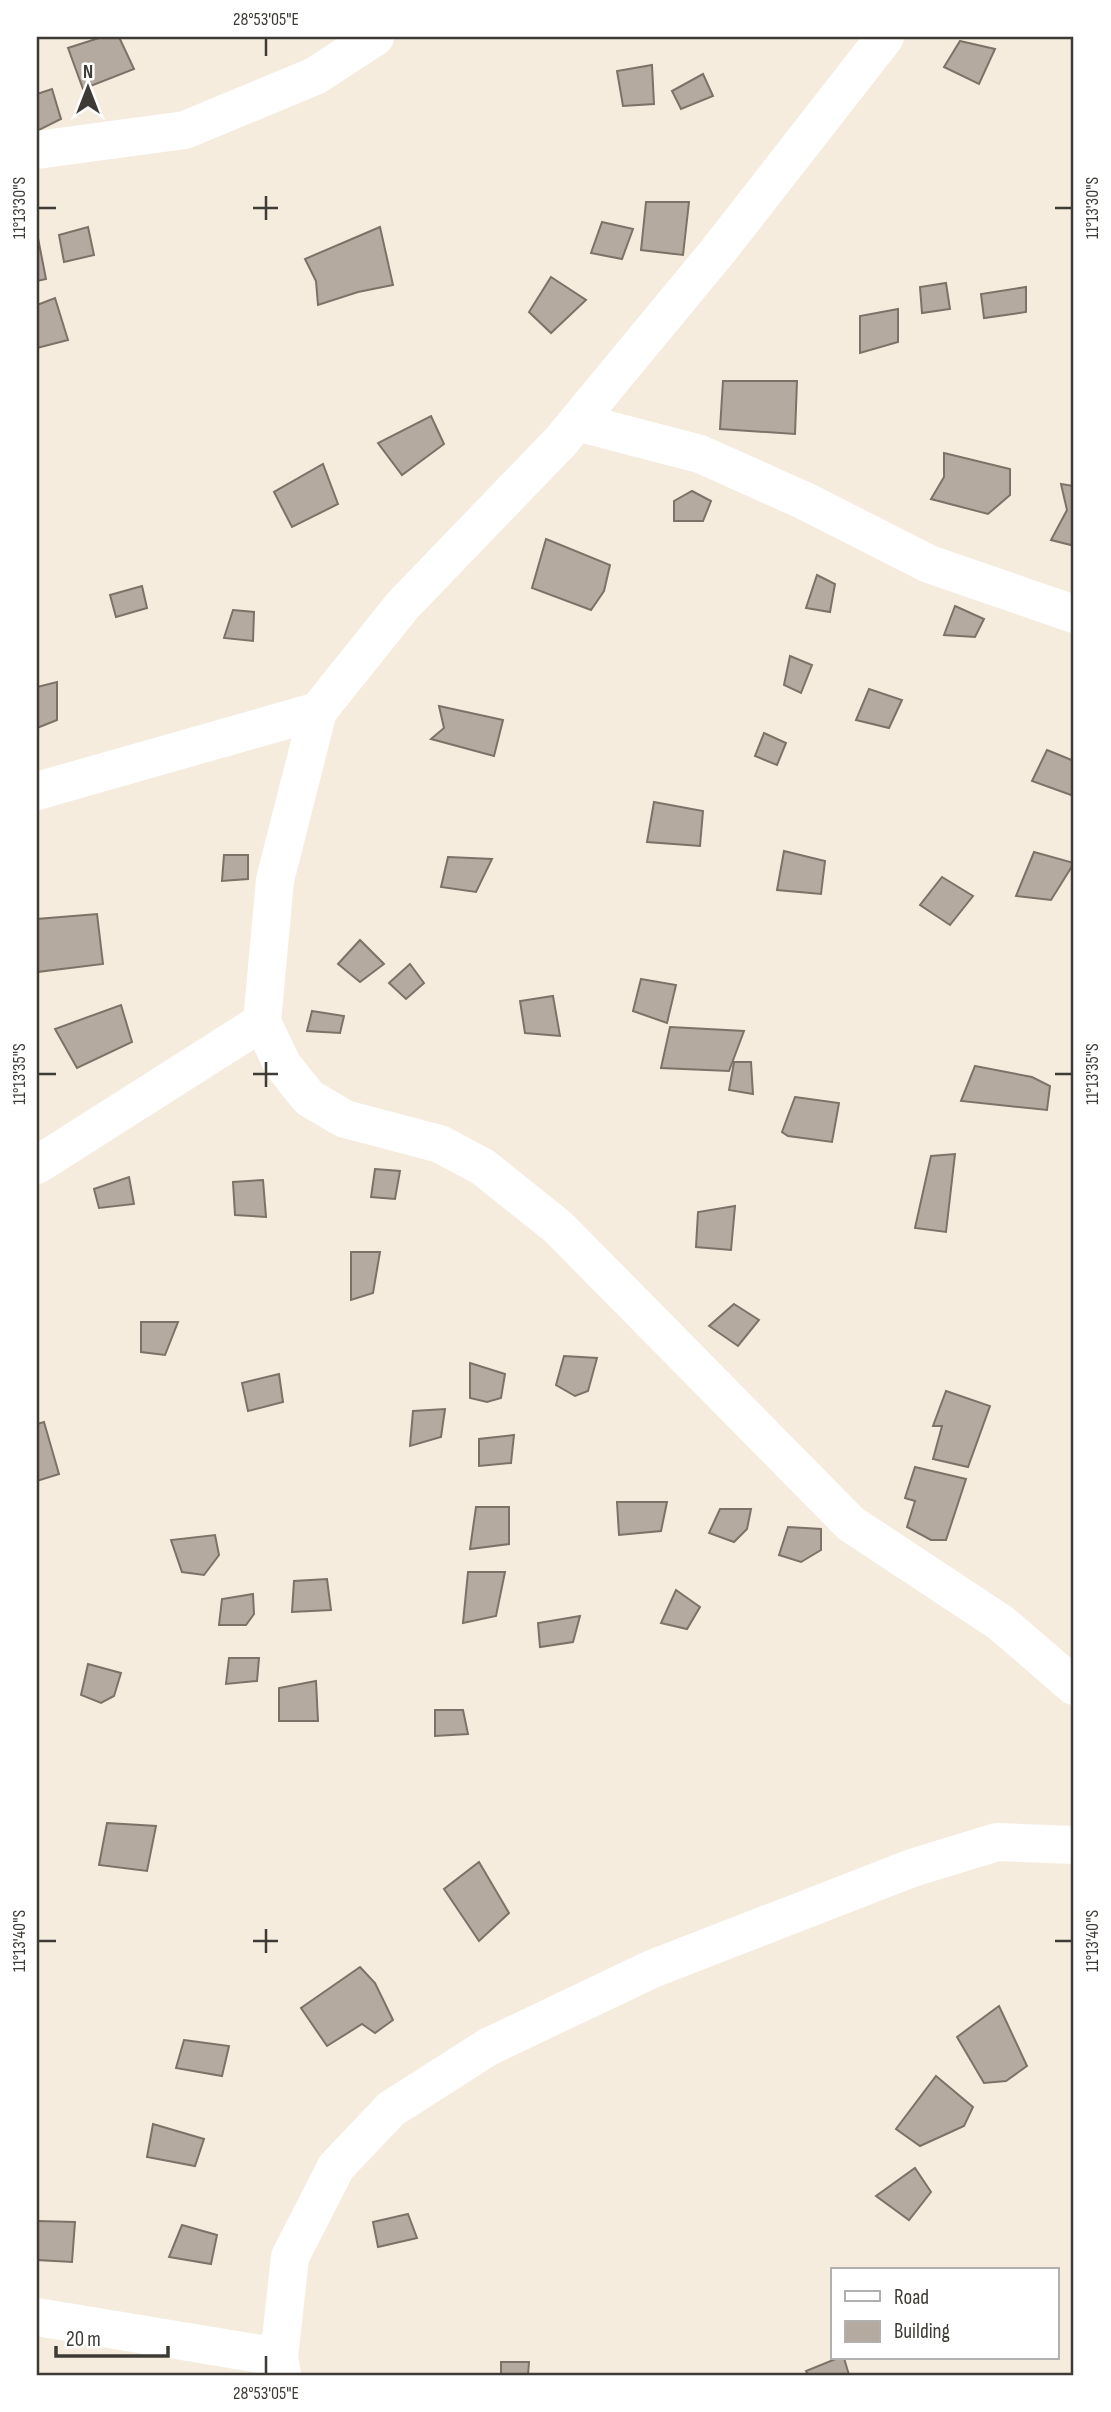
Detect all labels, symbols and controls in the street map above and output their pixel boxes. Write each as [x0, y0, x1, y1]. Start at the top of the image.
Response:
text: 28°53'05"E [233, 9, 299, 30]
north arrow [52, 52, 122, 122]
text: N [83, 61, 93, 84]
text: 11°13'30"S [9, 177, 30, 239]
text: 11°13'30"S [1082, 177, 1103, 239]
text: 11°13'35"S [9, 1043, 30, 1105]
text: 11°13'35"S [1082, 1043, 1103, 1105]
text: 11°13'40"S [9, 1910, 30, 1972]
text: 11°13'40"S [1082, 1910, 1103, 1972]
legend [831, 2268, 1058, 2360]
text: Road [894, 2285, 929, 2310]
scale bar [56, 2314, 168, 2358]
text: Building [894, 2319, 950, 2344]
text: 20 m [66, 2327, 101, 2352]
text: 28°53'05"E [233, 2383, 299, 2404]

